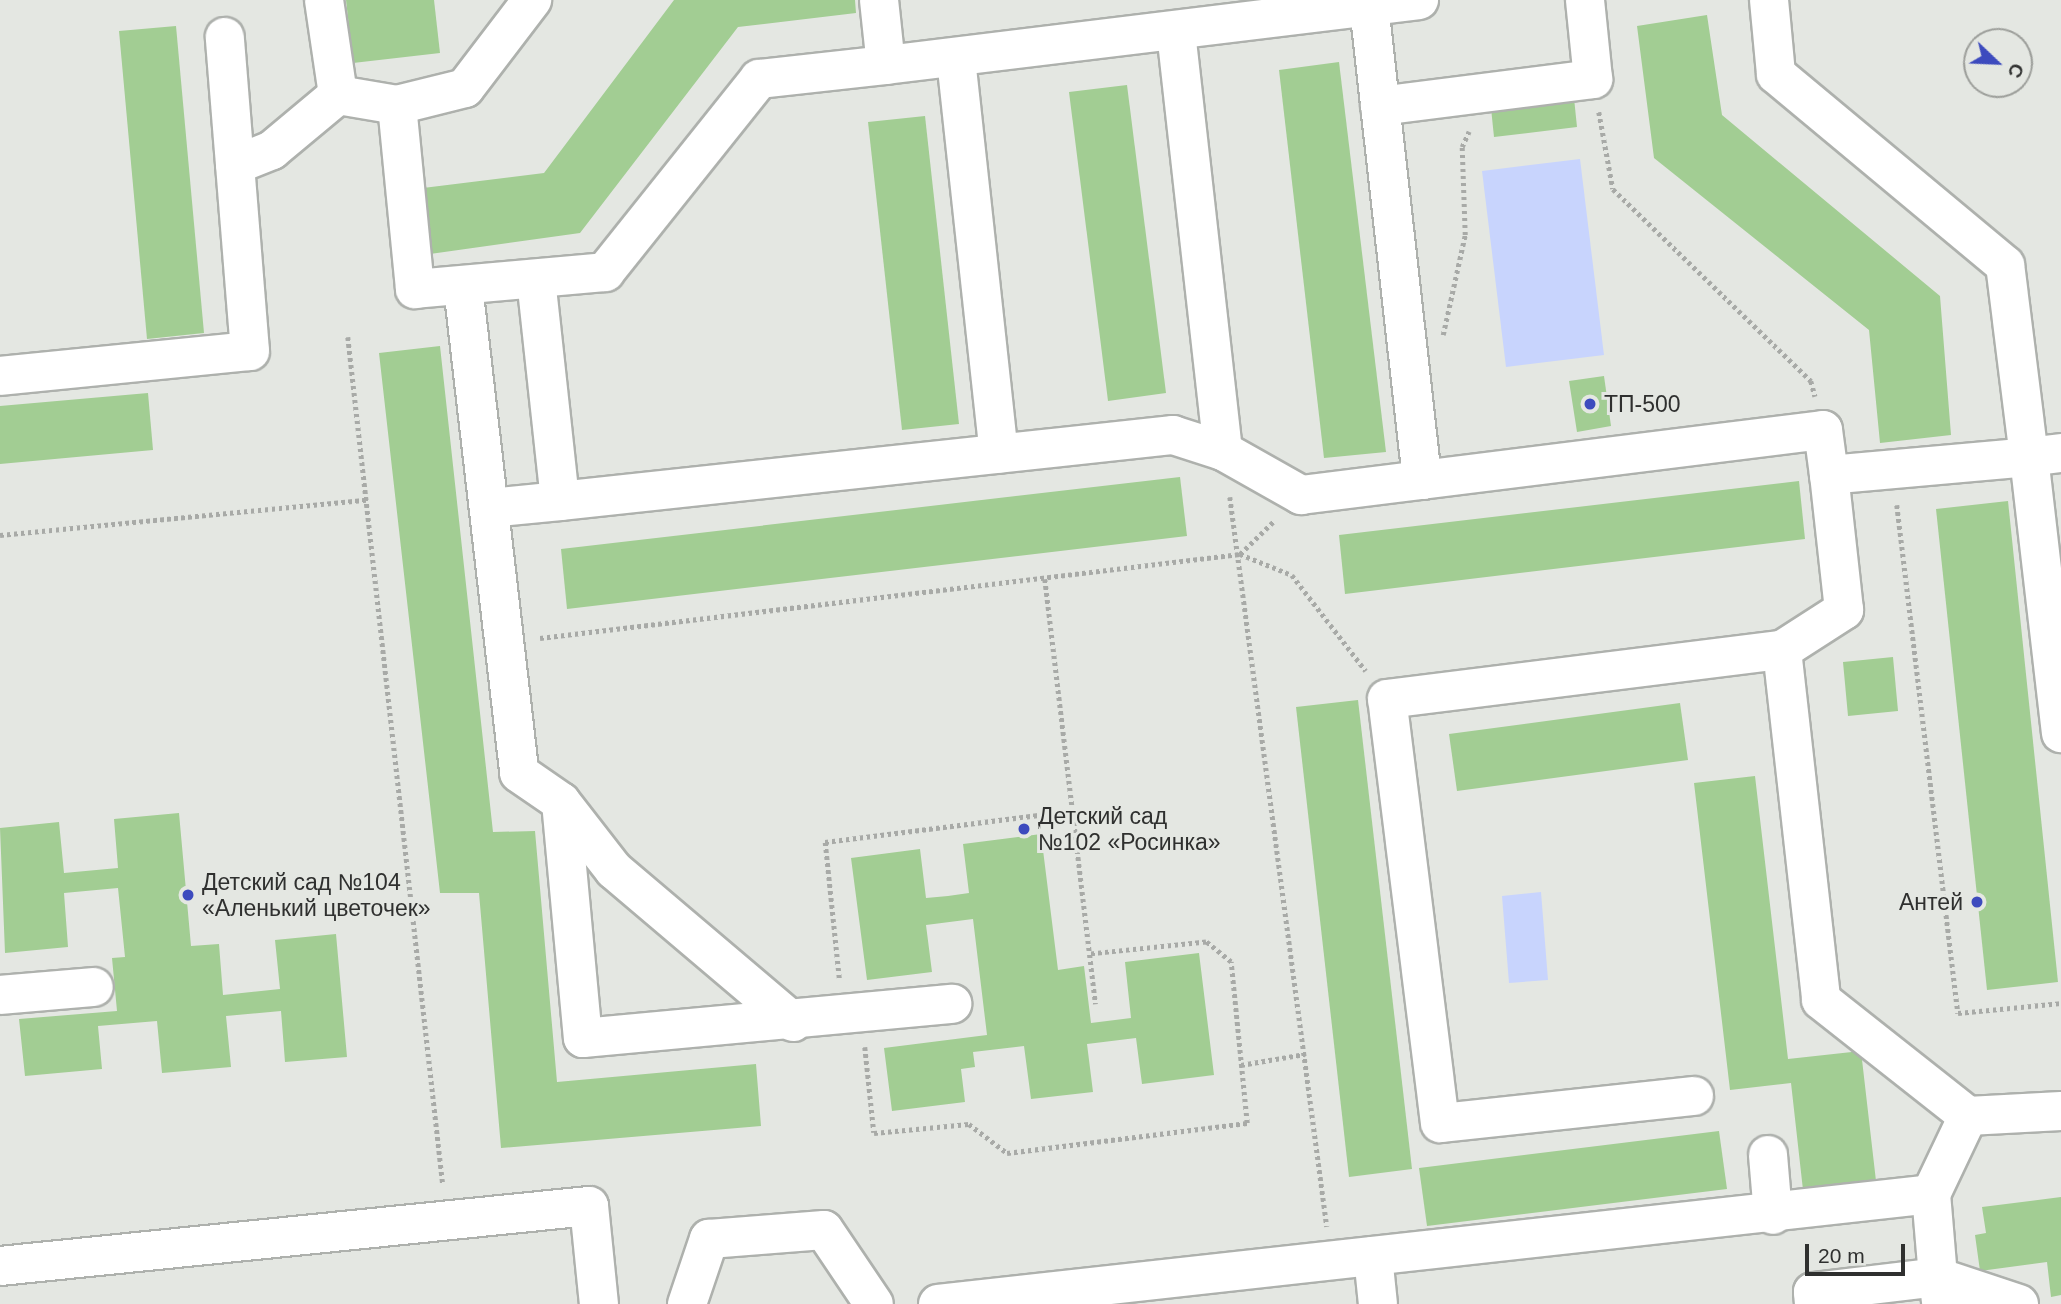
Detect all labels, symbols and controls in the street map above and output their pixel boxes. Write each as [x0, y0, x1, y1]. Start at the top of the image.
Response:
north arrow [1963, 28, 2033, 98]
text: С [2004, 60, 2028, 81]
place label: ТП-500 [1604, 390, 1681, 418]
marker: ТП-500 [1582, 396, 1598, 412]
place label: Детский сад №102 «Росинка» [1038, 802, 1221, 856]
marker: Детский сад №102 «Росинка» [1016, 821, 1032, 837]
place label: Детский сад №104 «Аленький цветочек» [202, 868, 431, 922]
marker: Детский сад №104 «Аленький цветочек» [180, 887, 196, 903]
place label: Антей [1899, 888, 1963, 916]
marker: Антей [1969, 894, 1985, 910]
scale bar [1809, 1230, 1909, 1274]
text: 20 m [1818, 1244, 1865, 1267]

